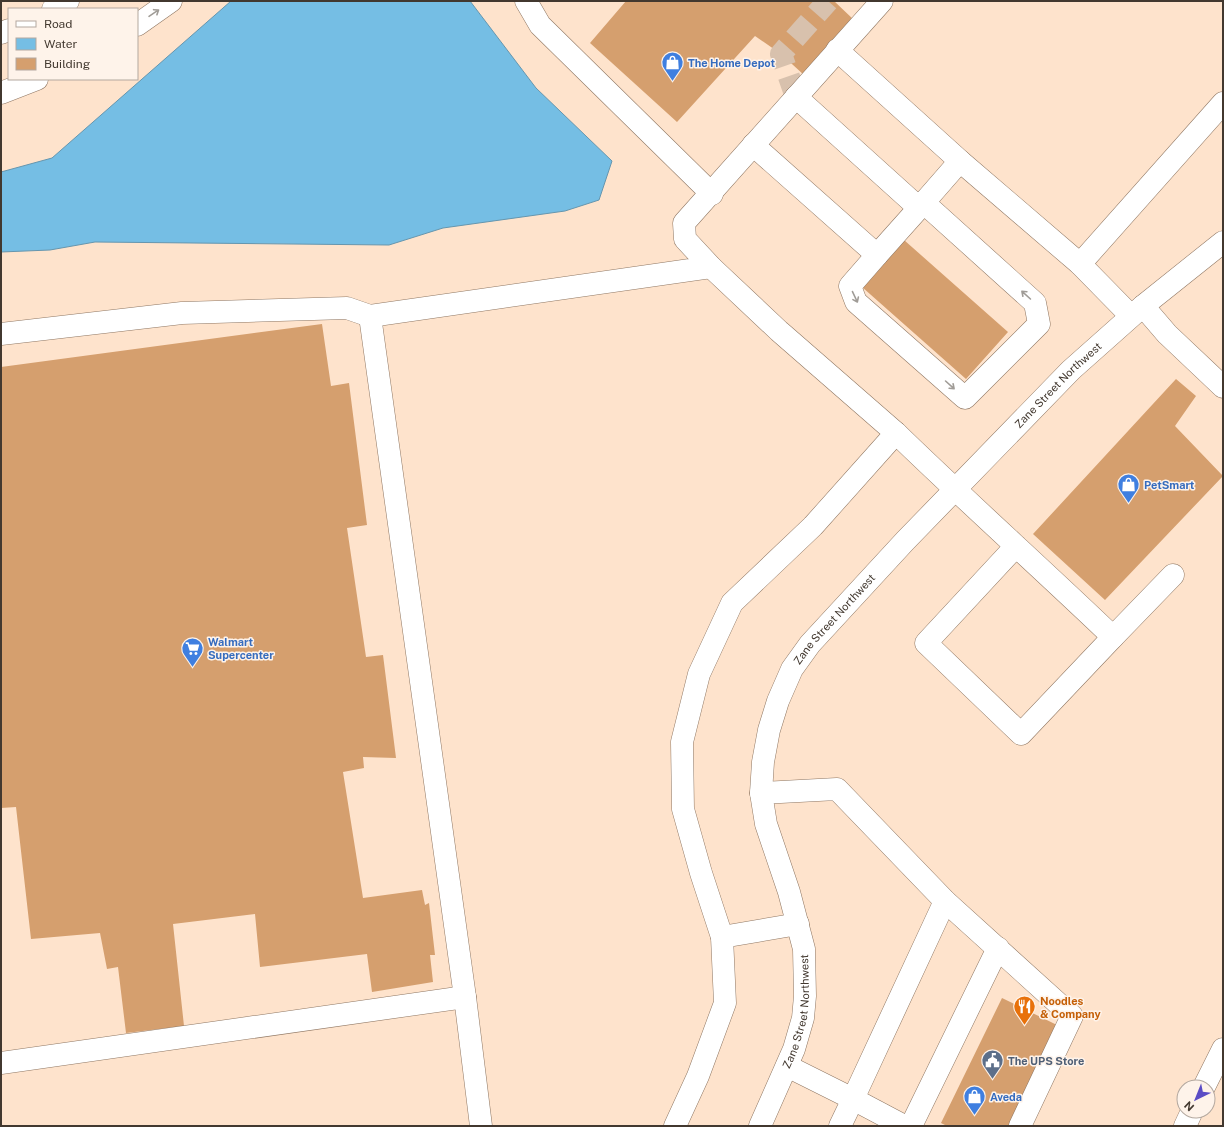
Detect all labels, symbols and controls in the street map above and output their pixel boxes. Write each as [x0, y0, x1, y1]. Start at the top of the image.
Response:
legend [8, 8, 138, 80]
one-way arrow [148, 9, 159, 17]
text: Road [44, 17, 72, 31]
text: Water [44, 37, 78, 51]
shop icon: The Home Depot [660, 50, 686, 83]
text: Building [44, 57, 90, 71]
place label: The Home Depot [688, 57, 775, 69]
one-way arrow [852, 291, 859, 303]
one-way arrow [1021, 291, 1032, 300]
street label: Zane Street Northwest [1012, 340, 1104, 430]
one-way arrow [945, 380, 955, 389]
shop icon: PetSmart [1115, 472, 1141, 505]
place label: PetSmart [1144, 479, 1195, 491]
street label: Zane Street Northwest [791, 572, 877, 667]
supermarket icon: Walmart Supercenter [180, 635, 206, 668]
place label: Walmart Supercenter [208, 636, 274, 661]
street label: Zane Street Northwest [780, 954, 811, 1070]
restaurant icon: Noodles & Company [1011, 994, 1037, 1027]
place label: Noodles & Company [1040, 995, 1101, 1020]
public building icon: The UPS Store [980, 1048, 1006, 1081]
place label: The UPS Store [1008, 1055, 1084, 1067]
north arrow [1176, 1079, 1216, 1119]
shop icon: Aveda [962, 1084, 988, 1117]
place label: Aveda [990, 1091, 1022, 1103]
text: N [1182, 1099, 1196, 1114]

